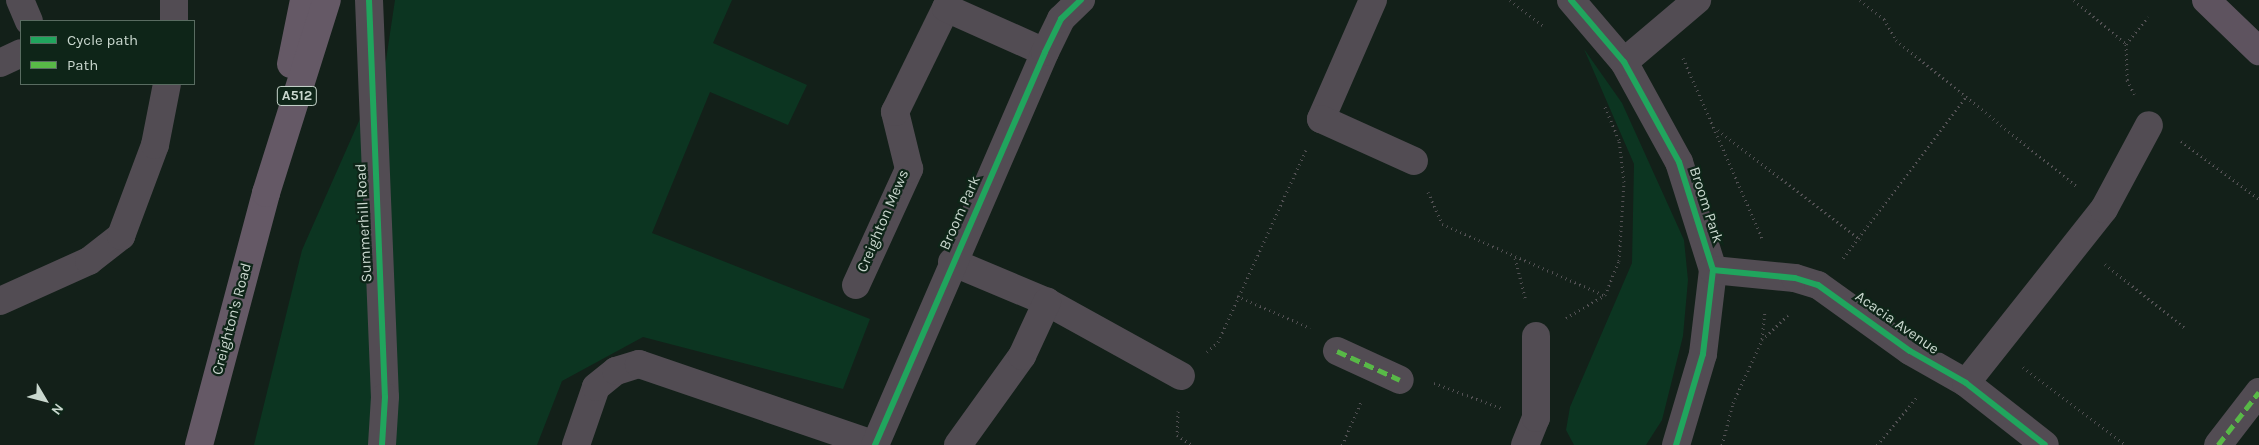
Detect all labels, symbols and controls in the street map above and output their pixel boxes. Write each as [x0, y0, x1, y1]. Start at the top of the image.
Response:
legend [20, 20, 195, 85]
text: Cycle path [67, 31, 138, 49]
text: Path [67, 56, 98, 74]
road number: A512 [276, 84, 318, 108]
street label: Summerhill Road [352, 163, 376, 283]
street label: Broom Park [1685, 165, 1727, 245]
street label: Creighton Mews [853, 167, 913, 275]
street label: Broom Park [936, 173, 984, 253]
street label: Creighton's Road [208, 261, 256, 377]
street label: Acacia Avenue [1852, 288, 1942, 358]
north arrow [20, 375, 70, 425]
text: N [48, 400, 67, 418]

